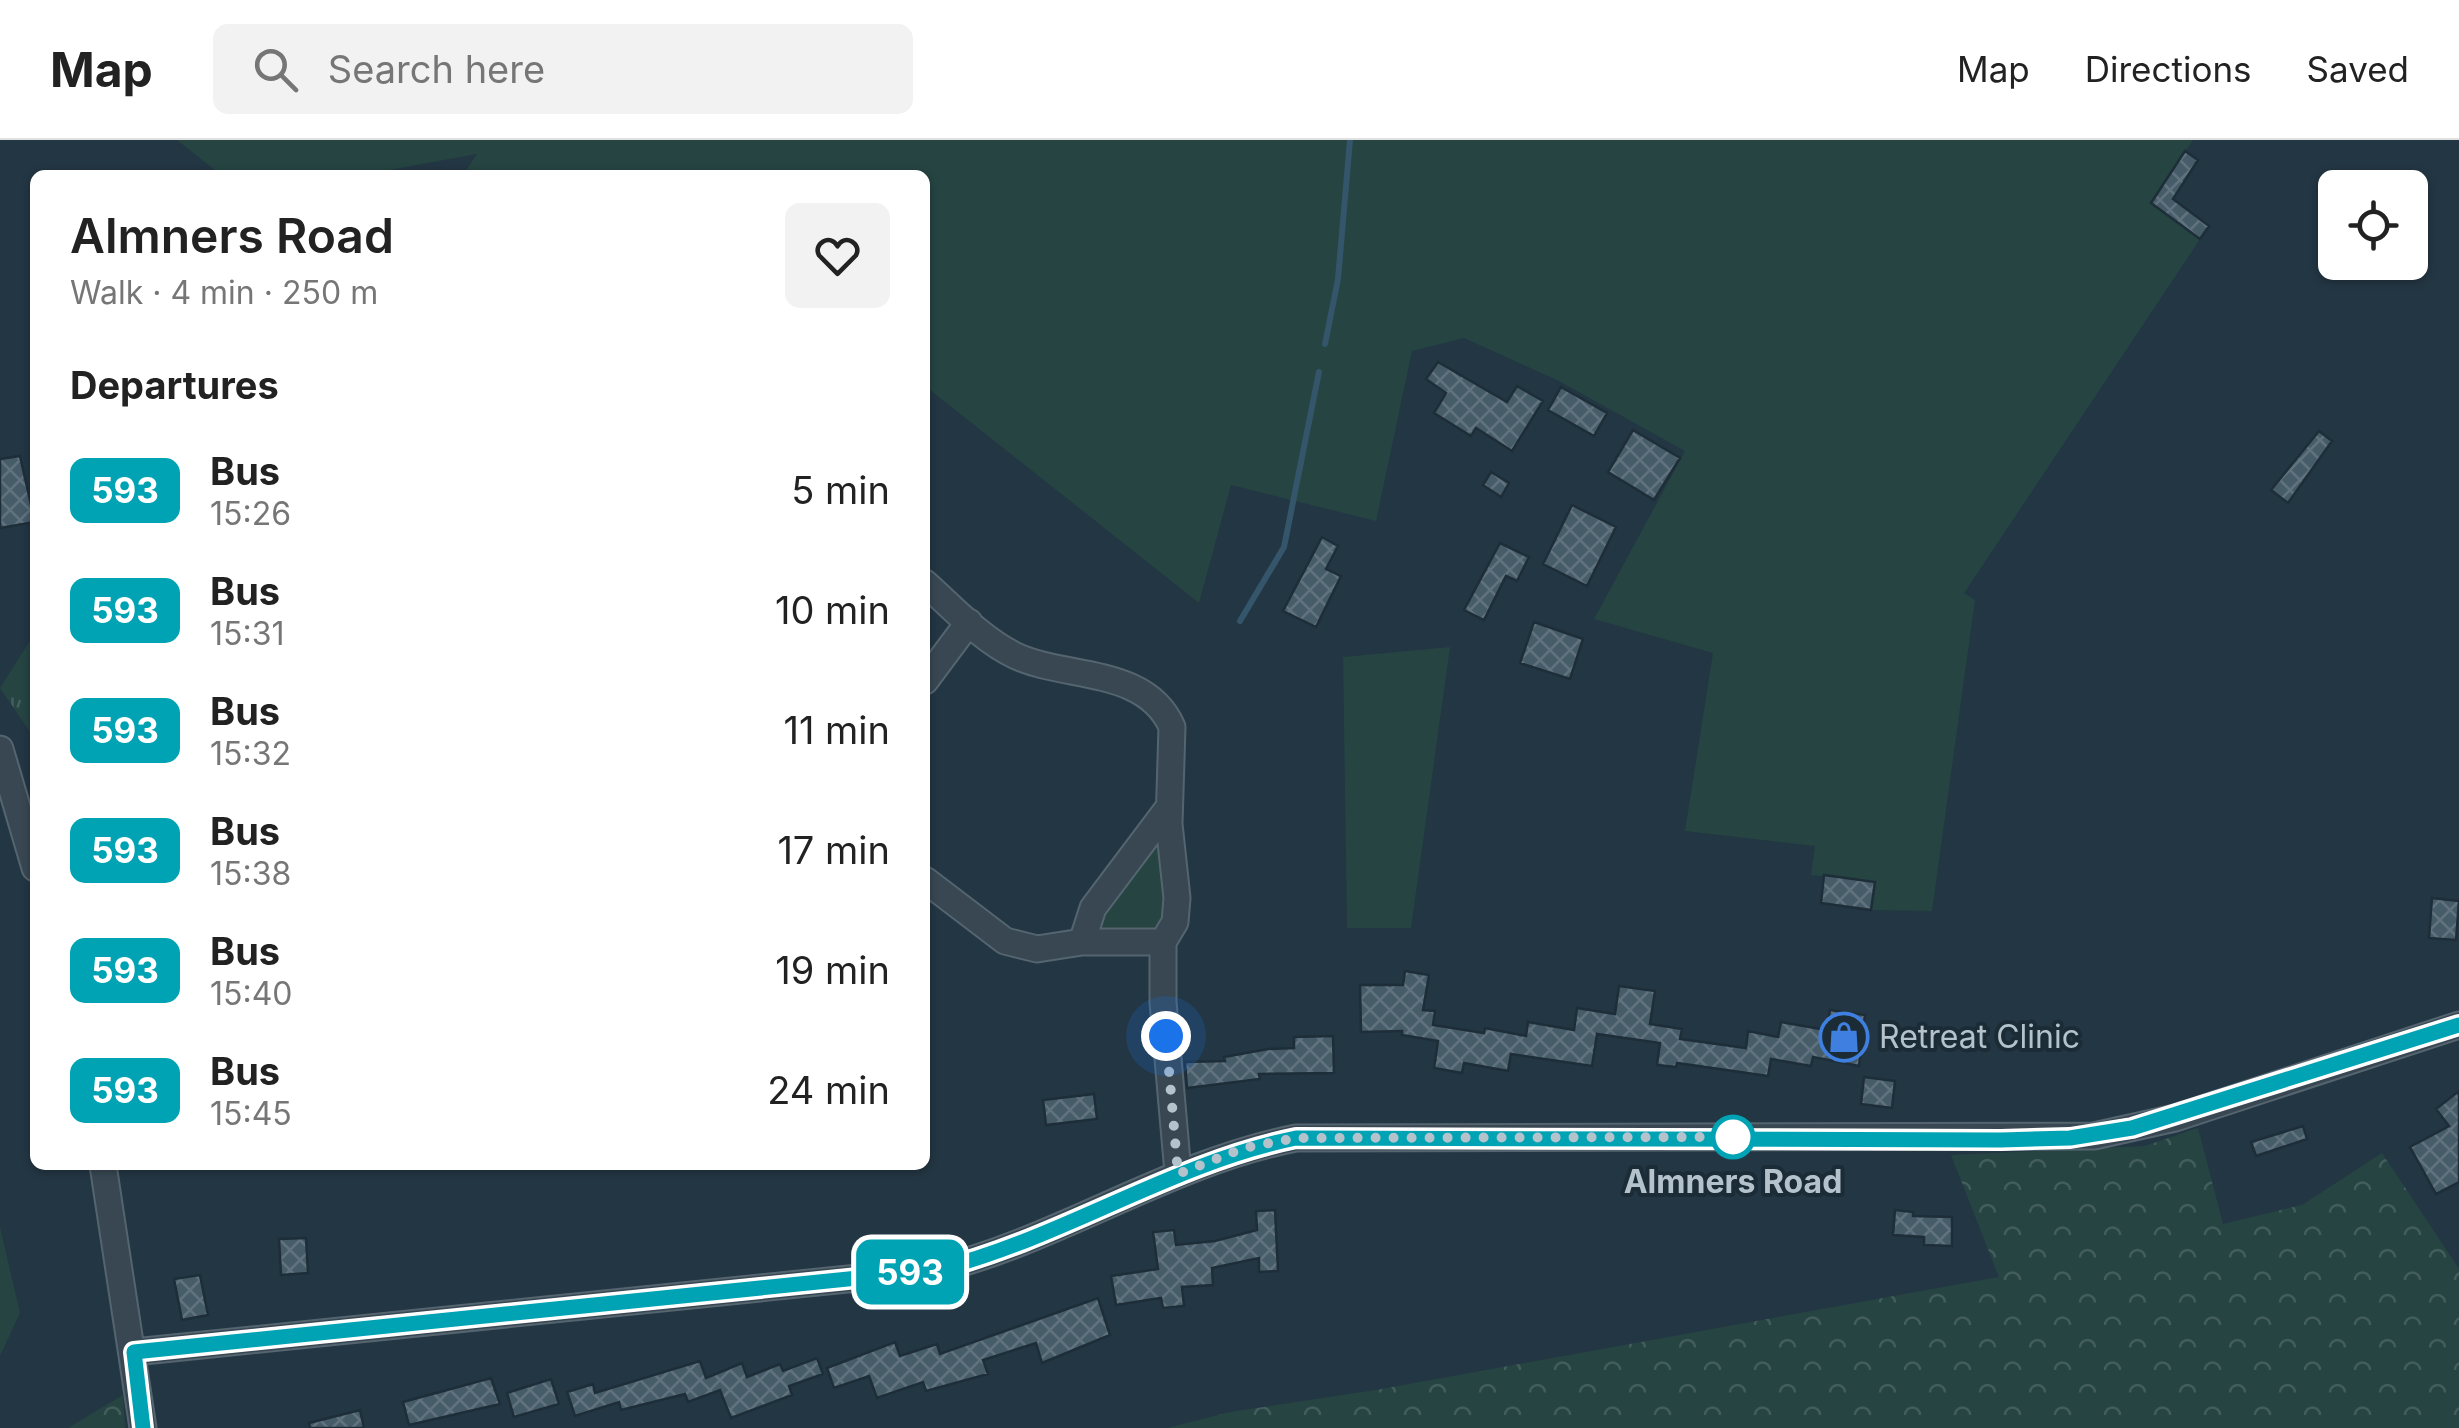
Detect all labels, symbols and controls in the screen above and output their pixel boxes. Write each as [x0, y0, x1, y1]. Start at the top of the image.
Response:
search box [213, 24, 913, 114]
text: Map [50, 40, 153, 99]
icon: search [248, 42, 303, 97]
text: Search here [328, 46, 545, 92]
text: Map [1957, 48, 2030, 90]
text: Directions [2085, 48, 2252, 90]
text: Saved [2307, 48, 2409, 90]
map controls [2318, 170, 2428, 280]
button: locate [2318, 170, 2428, 280]
button: heart [785, 203, 890, 308]
text: Almners Road [70, 206, 394, 265]
text: Walk · 4 min · 250 m [70, 273, 378, 312]
text: Departures [70, 362, 279, 408]
text: Bus [210, 448, 280, 494]
text: 5 min [791, 467, 890, 513]
text: 593 [91, 469, 159, 511]
text: 15:26 [210, 494, 291, 533]
text: Bus [210, 568, 280, 614]
text: 10 min [775, 587, 890, 633]
text: 593 [91, 589, 159, 631]
text: 15:31 [210, 614, 284, 653]
text: Bus [210, 688, 280, 734]
text: 11 min [783, 707, 890, 753]
text: 593 [91, 709, 159, 751]
text: 15:32 [210, 734, 291, 773]
text: Bus [210, 808, 280, 854]
text: 17 min [777, 827, 890, 873]
text: 593 [91, 829, 159, 871]
text: 15:38 [210, 854, 291, 893]
text: Bus [210, 928, 280, 974]
text: 19 min [775, 947, 890, 993]
text: 593 [91, 949, 159, 991]
text: 15:40 [210, 974, 293, 1013]
your location [1141, 1011, 1191, 1061]
shop icon: Retreat Clinic [1818, 1011, 1870, 1063]
place label: Retreat Clinic [1879, 1017, 2080, 1056]
text: Bus [210, 1048, 280, 1094]
text: 24 min [767, 1067, 890, 1113]
text: 593 [91, 1069, 159, 1111]
text: 15:45 [210, 1094, 292, 1133]
marker: Almners Road [1712, 1116, 1754, 1158]
place label: Almners Road [1624, 1162, 1842, 1201]
line badge: 593 [852, 1240, 968, 1304]
text: 593 [876, 1251, 944, 1293]

